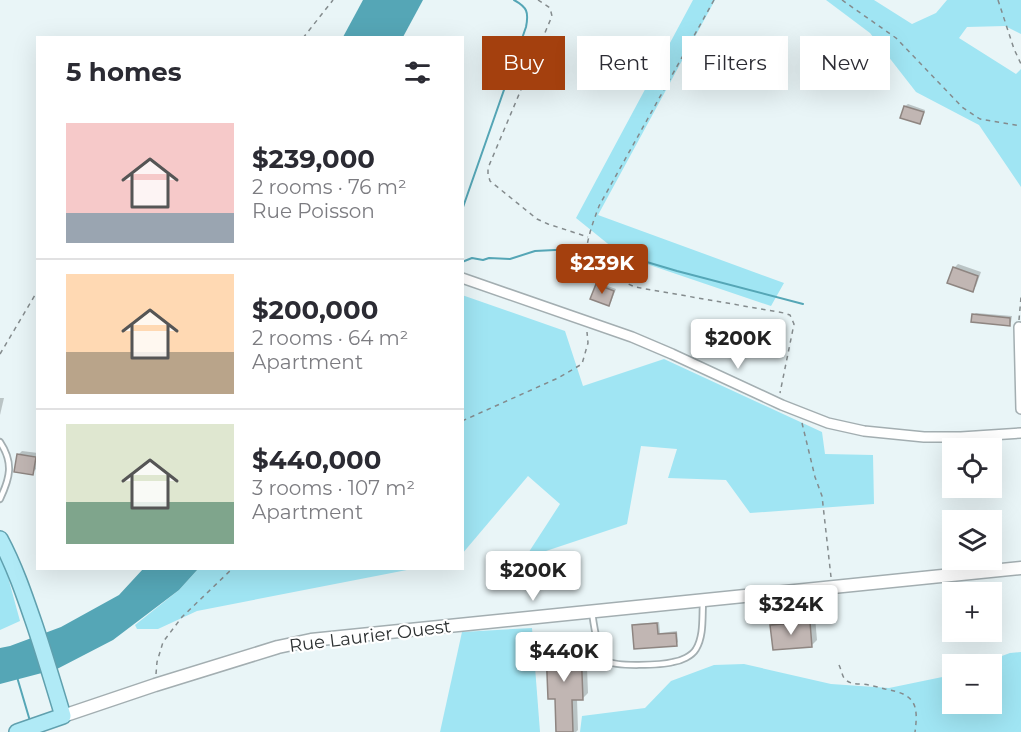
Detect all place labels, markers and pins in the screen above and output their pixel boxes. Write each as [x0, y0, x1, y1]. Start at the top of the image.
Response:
pin: $239K [560, 244, 644, 295]
pin: $200K [696, 319, 780, 370]
pin: $200K [491, 551, 575, 602]
pin: $324K [749, 585, 833, 636]
pin: $440K [522, 632, 606, 683]

